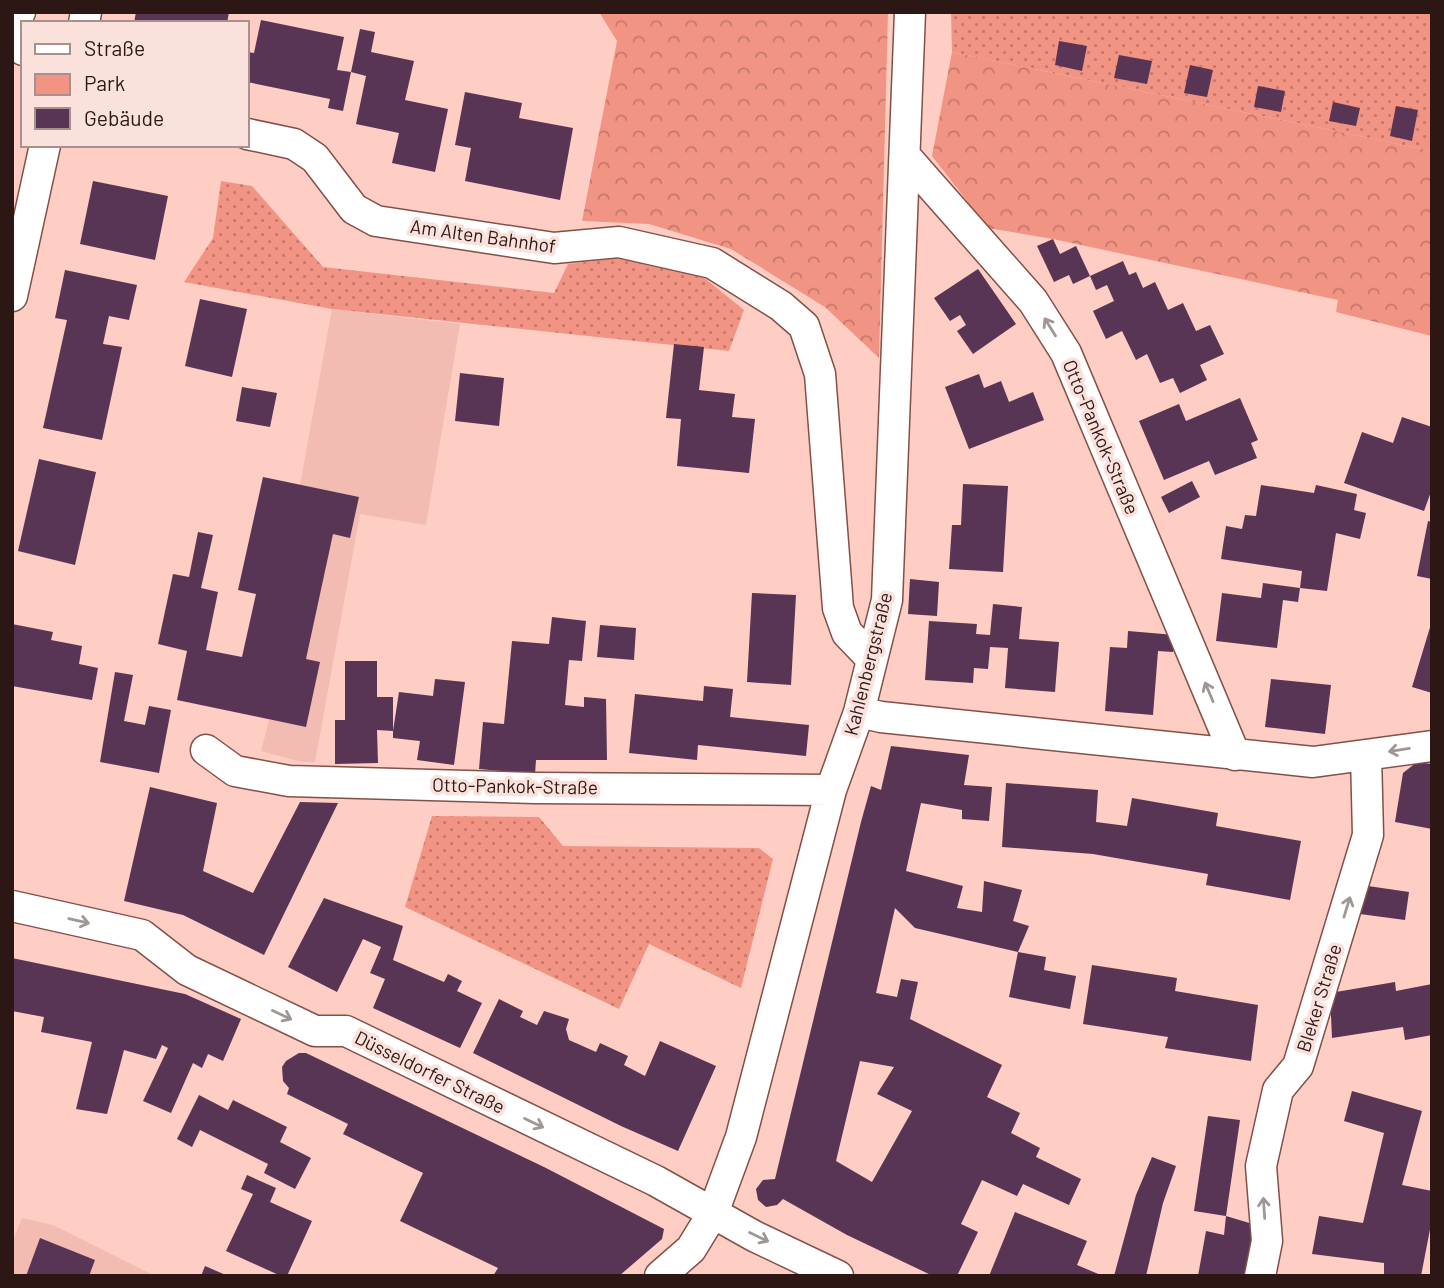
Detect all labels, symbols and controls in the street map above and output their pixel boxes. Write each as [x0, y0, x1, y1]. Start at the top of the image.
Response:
legend [21, 21, 248, 147]
text: Straße [84, 35, 145, 60]
text: Park [84, 70, 125, 95]
text: Gebäude [84, 105, 164, 130]
street label: Am Alten Bahnhof [409, 214, 557, 257]
one-way arrow [1042, 317, 1056, 337]
street label: Otto-Pankok-Straße [1058, 356, 1144, 518]
street label: Kahlenbergstraße [839, 590, 896, 738]
one-way arrow [1201, 682, 1214, 703]
one-way arrow [1388, 744, 1410, 757]
street label: Otto-Pankok-Straße [432, 773, 598, 798]
one-way arrow [1341, 896, 1354, 918]
one-way arrow [67, 914, 90, 928]
street label: Bleker Straße [1291, 941, 1346, 1055]
one-way arrow [271, 1009, 293, 1022]
street label: Düsseldorfer Straße [351, 1025, 509, 1118]
one-way arrow [523, 1116, 544, 1130]
one-way arrow [1257, 1197, 1270, 1220]
one-way arrow [748, 1231, 769, 1245]

